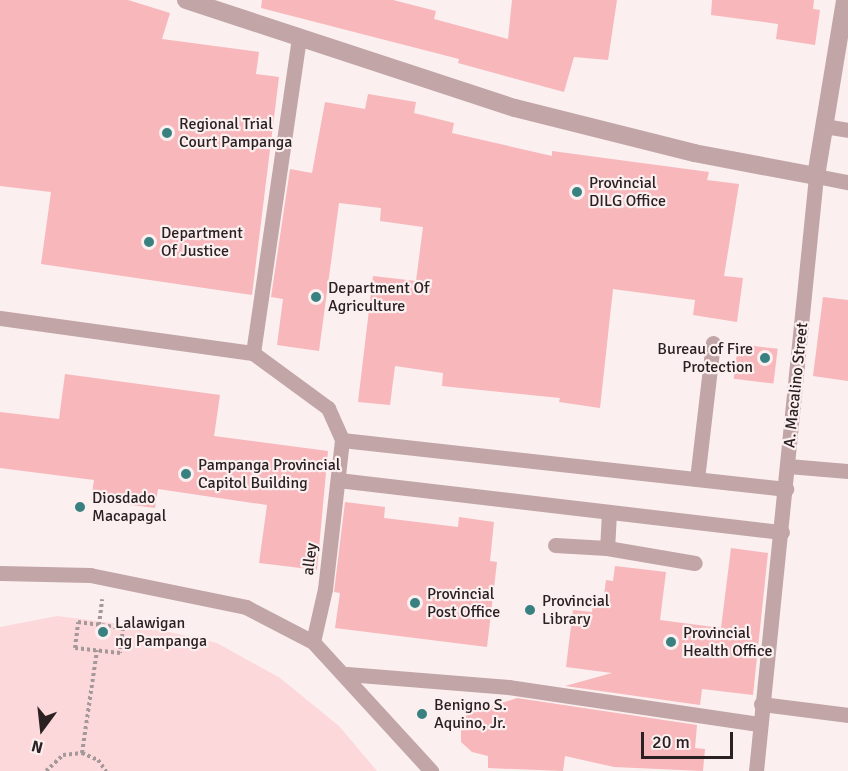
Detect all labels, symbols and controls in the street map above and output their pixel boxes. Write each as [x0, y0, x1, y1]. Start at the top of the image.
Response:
place label: Regional Trial Court Pampanga [179, 114, 292, 152]
marker: Regional Trial Court Pampanga [160, 126, 174, 140]
place label: Provincial DILG Office [589, 173, 666, 211]
marker: Provincial DILG Office [570, 185, 584, 199]
place label: Department Of Justice [161, 223, 243, 261]
marker: Department Of Justice [142, 235, 156, 249]
place label: Department Of Agriculture [328, 278, 429, 316]
marker: Department Of Agriculture [309, 290, 323, 304]
street label: A. Macalino Street [780, 321, 812, 449]
place label: Bureau of Fire Protection [657, 339, 753, 377]
marker: Bureau of Fire Protection [758, 351, 772, 365]
place label: Pampanga Provincial Capitol Building [198, 455, 341, 493]
marker: Pampanga Provincial Capitol Building [179, 467, 193, 481]
place label: Diosdado Macapagal [92, 488, 166, 526]
marker: Diosdado Macapagal [73, 500, 87, 514]
street label: alley [298, 542, 322, 576]
place label: Provincial Post Office [427, 584, 500, 622]
place label: Provincial Library [542, 591, 610, 629]
marker: Provincial Post Office [408, 596, 422, 610]
marker: Provincial Library [523, 603, 537, 617]
place label: Lalawigan ng Pampanga [115, 613, 207, 651]
place label: Provincial Health Office [683, 623, 772, 661]
marker: Lalawigan ng Pampanga [96, 625, 110, 639]
marker: Provincial Health Office [664, 635, 678, 649]
place label: Benigno S. Aquino, Jr. [434, 695, 507, 733]
north arrow [12, 699, 72, 759]
marker: Benigno S. Aquino, Jr. [415, 707, 429, 721]
scale bar [644, 720, 736, 758]
text: 20 m [652, 731, 690, 753]
text: N [29, 735, 45, 757]

